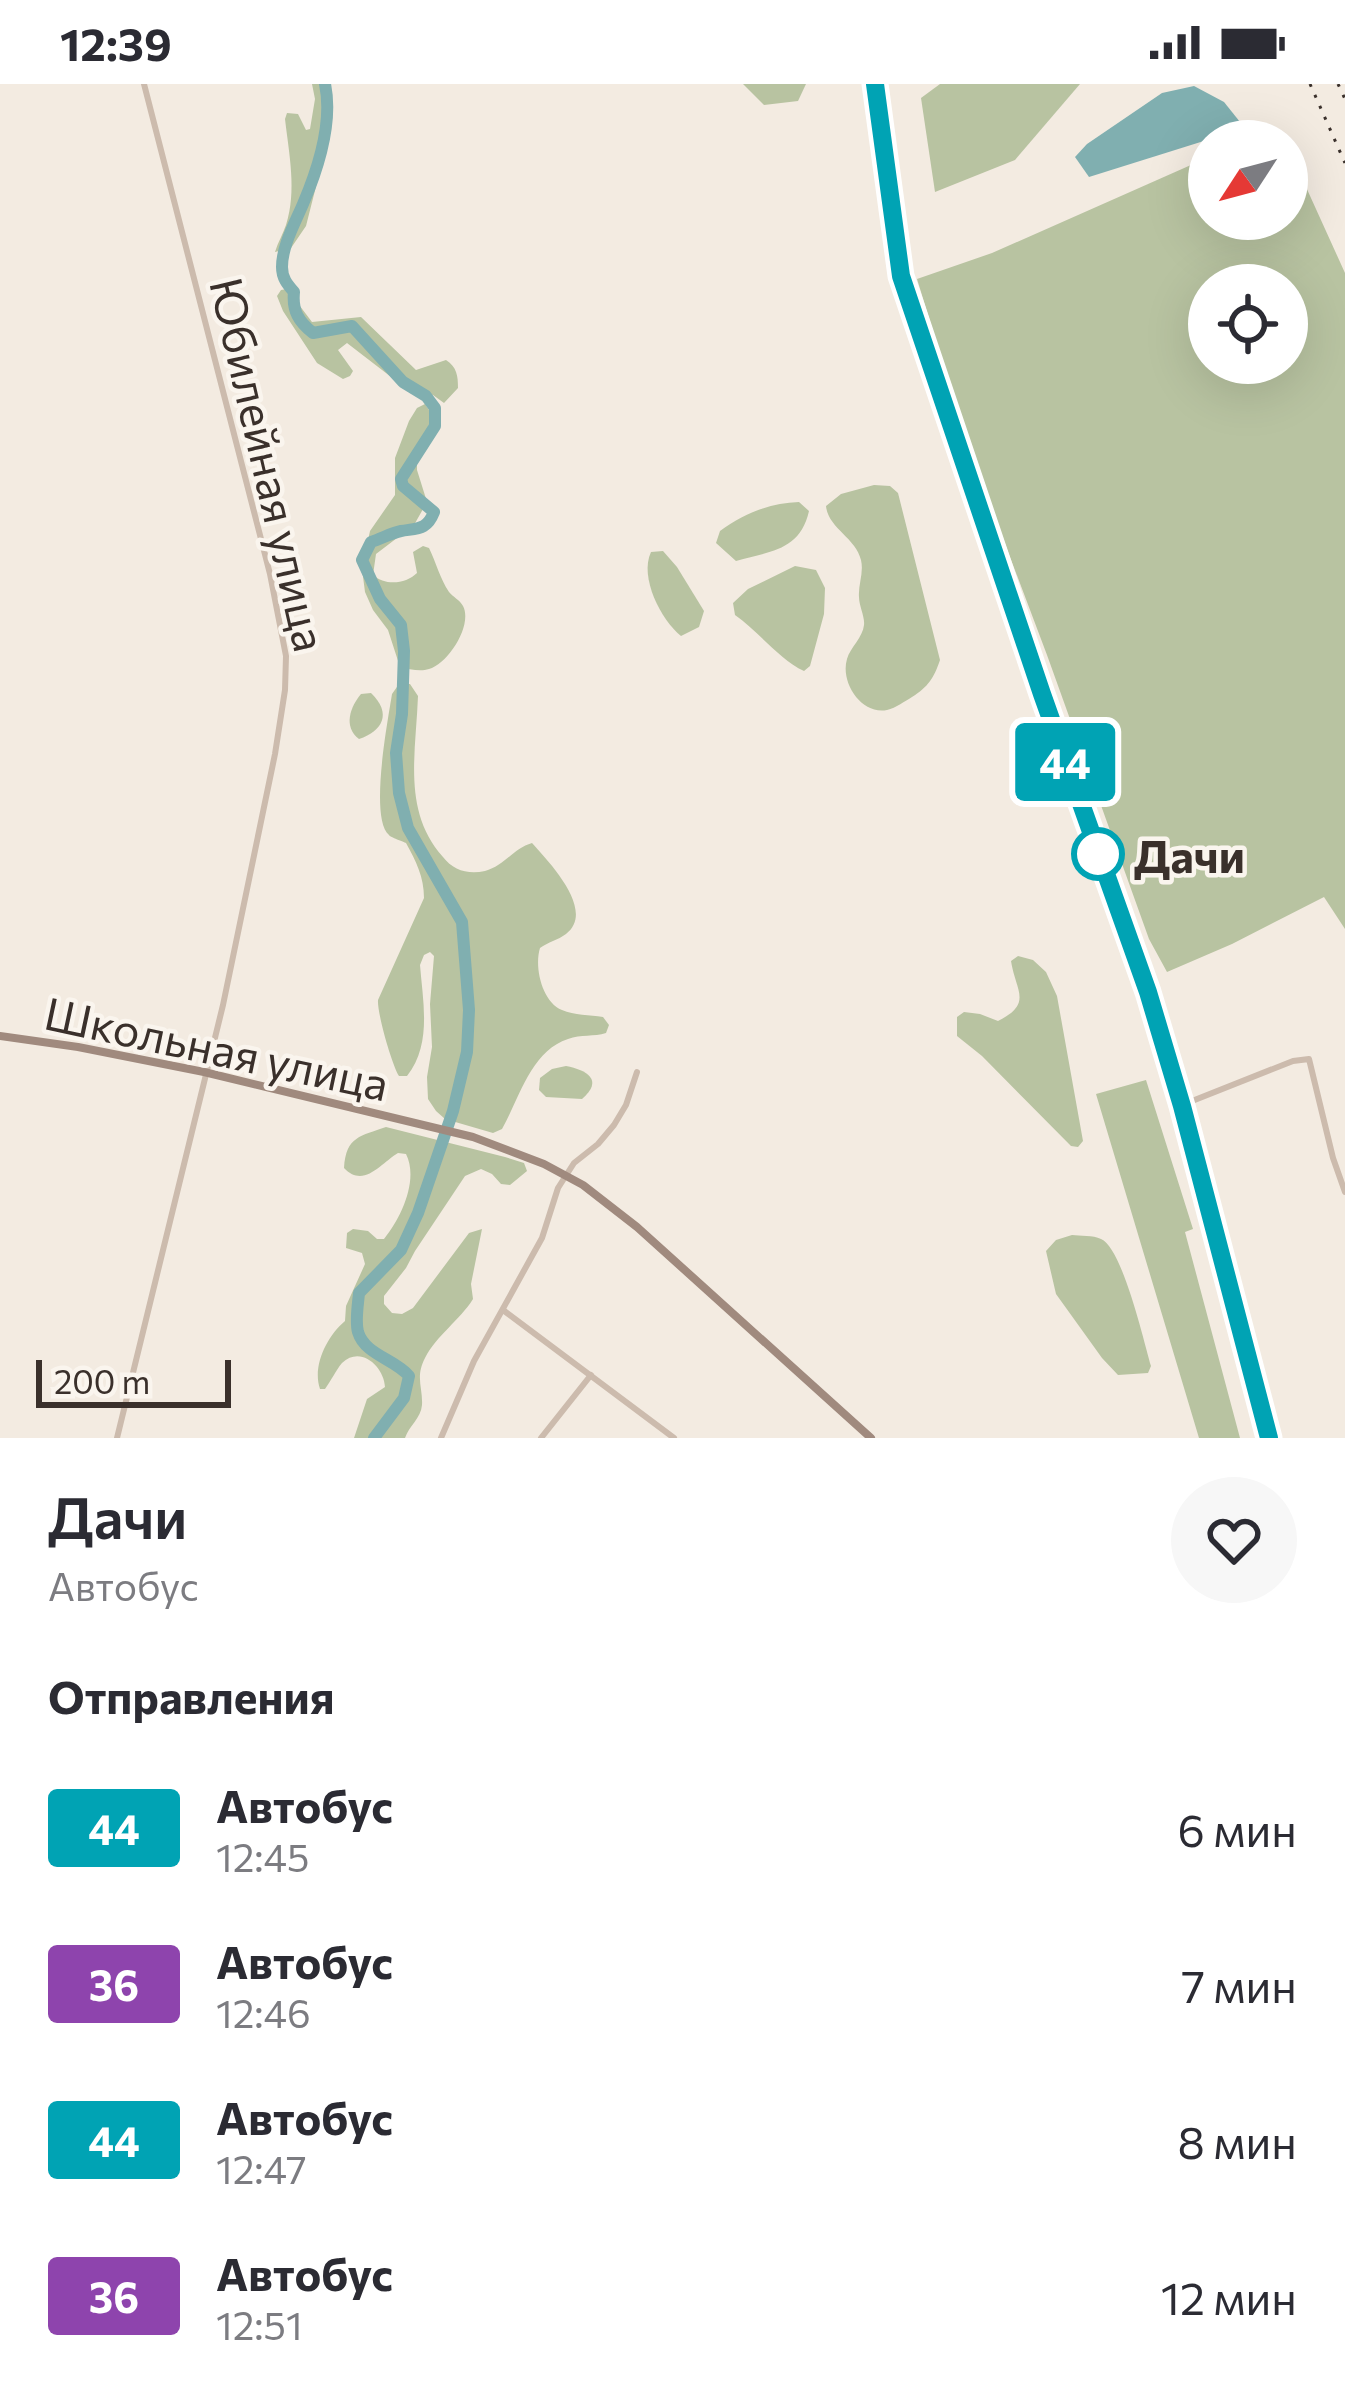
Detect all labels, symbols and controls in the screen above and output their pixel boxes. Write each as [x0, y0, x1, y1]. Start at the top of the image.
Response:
text: 12:39 [60, 15, 172, 70]
north arrow [1188, 120, 1308, 240]
map controls [1188, 120, 1308, 384]
button: locate [1188, 264, 1308, 384]
street label: Юбилейная улица [200, 272, 340, 656]
line badge: 44 [1011, 723, 1119, 801]
text: 44 [1039, 736, 1091, 788]
place label: Дачи [1134, 827, 1245, 882]
marker: Дачи [1073, 829, 1123, 879]
street label: Школьная улица [40, 984, 394, 1110]
scale bar [36, 1354, 231, 1407]
text: 200 m [54, 1360, 150, 1401]
button: heart [1171, 1477, 1297, 1603]
text: Дачи [48, 1481, 187, 1551]
text: Автобус [48, 1561, 199, 1609]
text: Отправления [48, 1668, 335, 1723]
text: Автобус [216, 1777, 393, 1832]
text: 6 мин [1178, 1801, 1297, 1856]
text: 44 [88, 1802, 140, 1854]
text: 12:45 [216, 1832, 309, 1880]
text: Автобус [216, 1933, 393, 1988]
text: 7 мин [1181, 1957, 1297, 2012]
text: 36 [89, 1958, 139, 2010]
text: 12:46 [216, 1988, 311, 2036]
text: Автобус [216, 2089, 393, 2144]
text: 8 мин [1178, 2113, 1297, 2168]
text: 44 [88, 2114, 140, 2166]
text: 12:47 [216, 2144, 307, 2192]
text: Автобус [216, 2245, 393, 2300]
text: 12 мин [1161, 2269, 1297, 2324]
text: 36 [89, 2270, 139, 2322]
text: 12:51 [216, 2300, 303, 2348]

